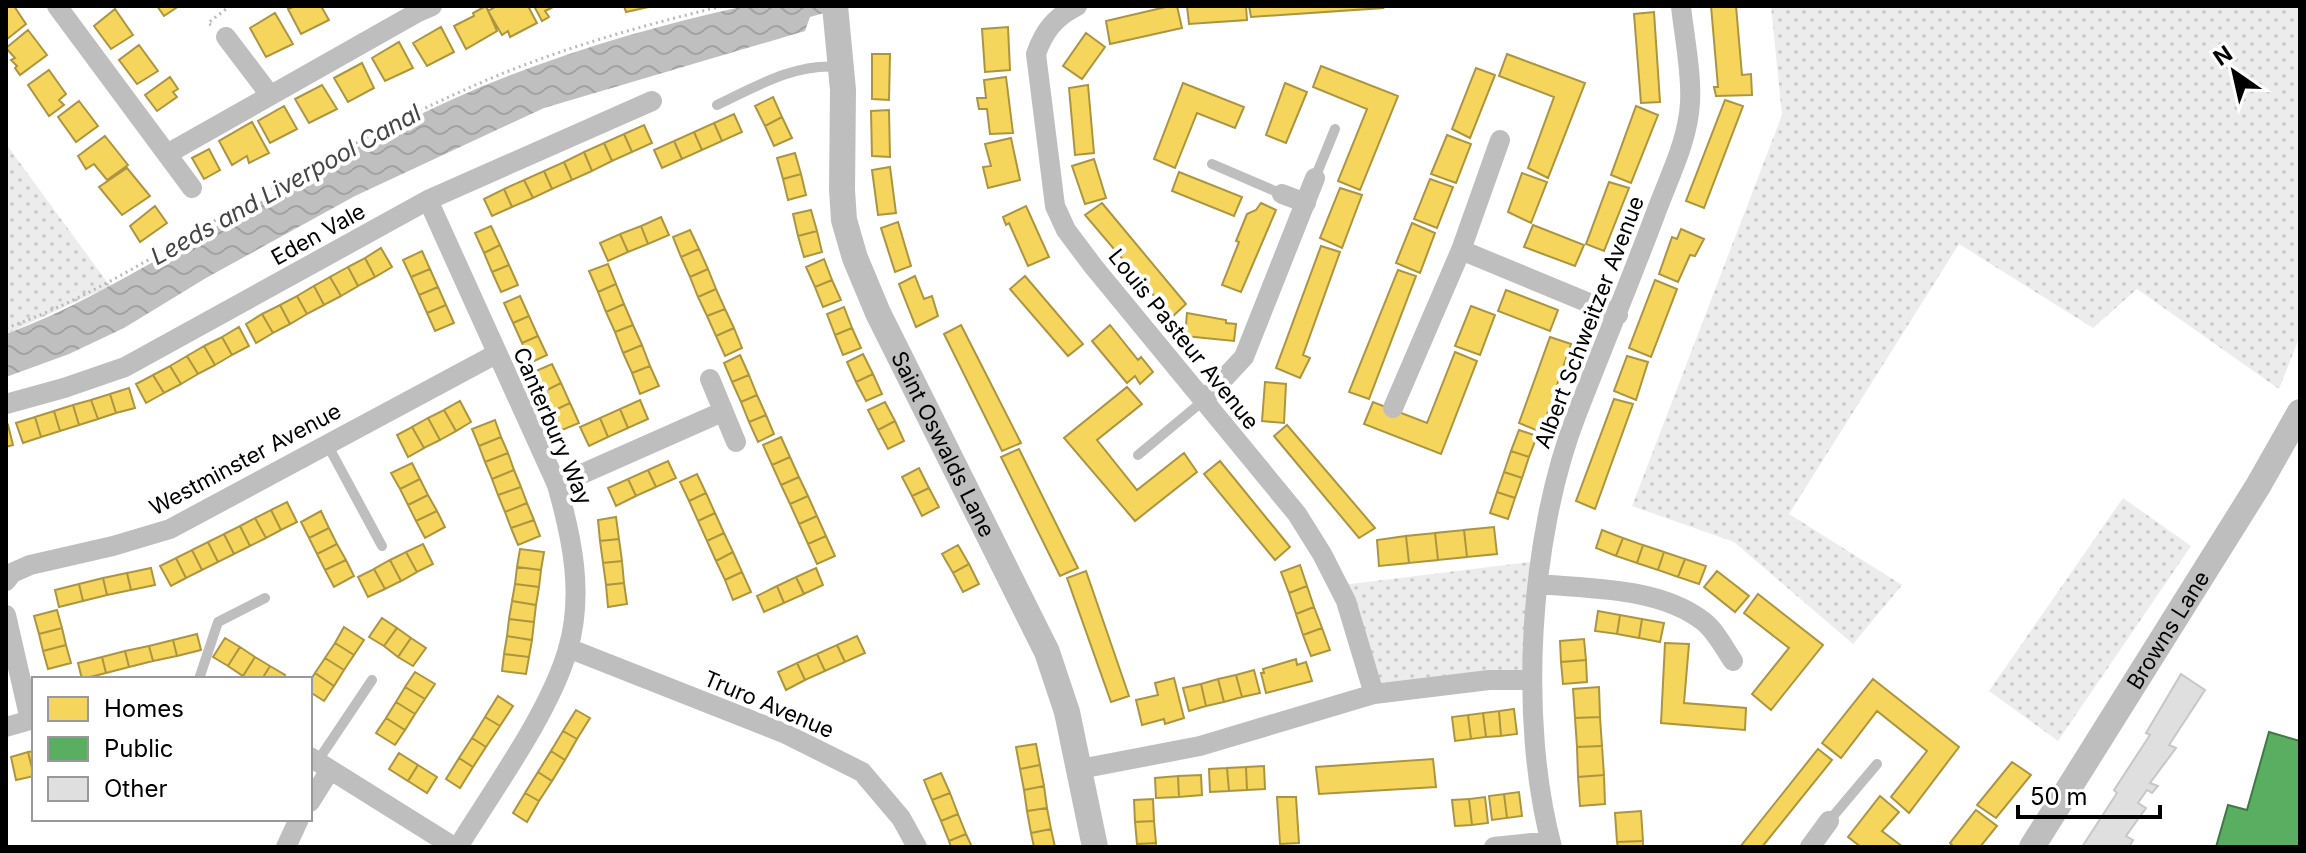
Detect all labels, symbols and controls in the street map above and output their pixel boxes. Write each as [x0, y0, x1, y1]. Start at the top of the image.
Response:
north arrow [2194, 32, 2274, 112]
text: N [2209, 40, 2237, 71]
water label: Leeds and Liverpool Canal [146, 98, 426, 271]
street label: Albert Schweitzer Avenue [1529, 192, 1649, 452]
street label: Eden Vale [267, 198, 369, 270]
street label: Louis Pasteur Avenue [1103, 244, 1265, 434]
street label: Canterbury Way [508, 343, 598, 509]
street label: Saint Oswalds Lane [886, 347, 1001, 541]
street label: Westminster Avenue [145, 398, 345, 520]
street label: Browns Lane [2121, 566, 2215, 694]
street label: Truro Avenue [700, 665, 838, 743]
legend [32, 677, 312, 821]
text: Homes [104, 694, 184, 723]
text: Public [104, 734, 174, 763]
scale bar [2018, 769, 2160, 819]
text: Other [104, 774, 167, 803]
text: 50 m [2030, 782, 2088, 811]

